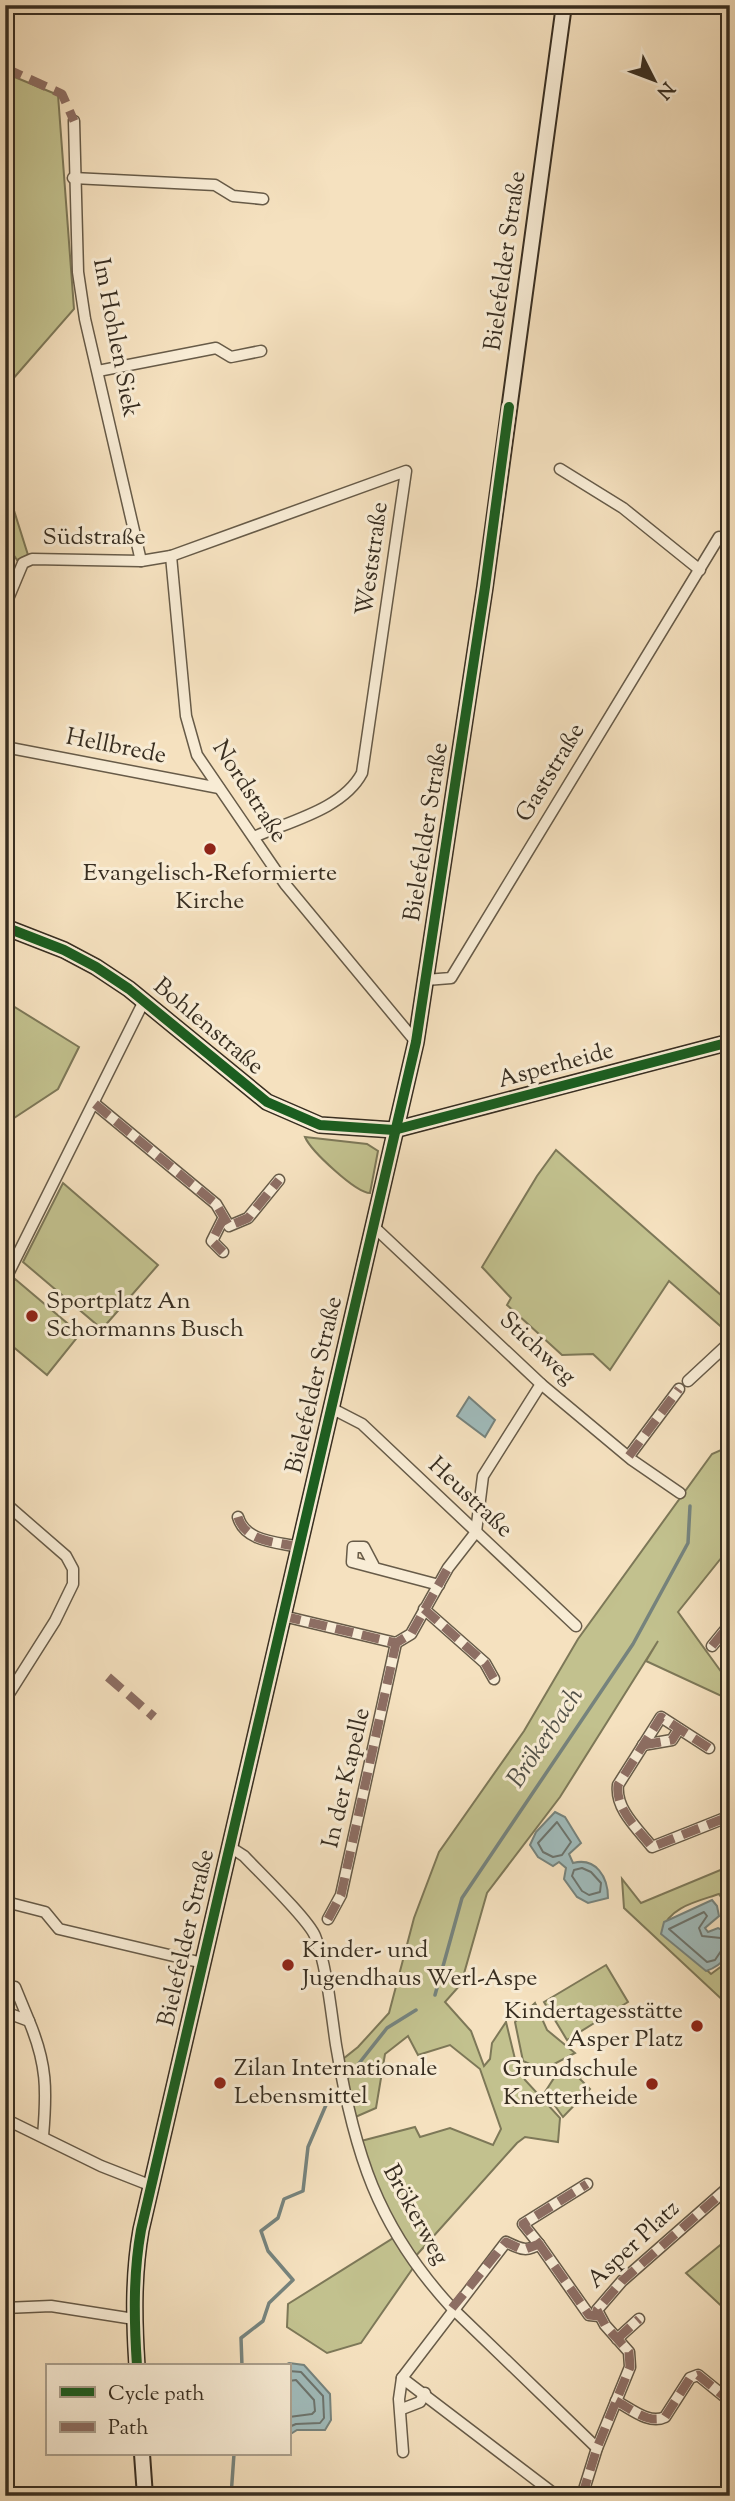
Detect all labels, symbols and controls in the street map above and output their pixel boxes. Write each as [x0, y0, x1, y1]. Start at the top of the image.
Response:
north arrow [620, 46, 690, 116]
text: N [650, 75, 680, 104]
street label: Bielefelder Straße [477, 169, 535, 353]
street label: Im Hohlen Siek [83, 256, 147, 420]
street label: Weststraße [348, 500, 398, 618]
street label: Südstraße [42, 521, 146, 555]
street label: Gaststraße [508, 717, 594, 829]
street label: Hellbrede [63, 721, 169, 773]
street label: Nordstraße [203, 734, 295, 850]
street label: Bielefelder Straße [396, 740, 458, 924]
marker: Evangelisch-Reformierte Kirche [202, 841, 218, 857]
place label: Evangelisch-Reformierte Kirche [83, 857, 337, 919]
street label: Bohlenstraße [145, 970, 271, 1084]
street label: Asperheide [494, 1034, 618, 1098]
place label: Sportplatz An Schormanns Busch [46, 1285, 244, 1347]
street label: Bielefelder Straße [278, 1293, 352, 1477]
street label: Stichweg [491, 1305, 583, 1394]
marker: Sportplatz An Schormanns Busch [24, 1308, 40, 1324]
street label: Heustraße [420, 1450, 520, 1546]
water label: Brökerbach [499, 1680, 593, 1796]
street label: In der Kapelle [314, 1705, 380, 1851]
street label: Bielefelder Straße [150, 1846, 224, 2030]
place label: Kinder- und Jugendhaus Werl-Aspe [300, 1934, 538, 1996]
marker: Kinder- und Jugendhaus Werl-Aspe [280, 1957, 296, 1973]
place label: Kindertagesstätte Asper Platz [504, 1995, 683, 2057]
marker: Kindertagesstätte Asper Platz [689, 2018, 705, 2034]
place label: Zilan Internationale Lebensmittel [234, 2052, 438, 2114]
place label: Grundschule Knetterheide [503, 2053, 638, 2115]
marker: Zilan Internationale Lebensmittel [212, 2075, 228, 2091]
marker: Grundschule Knetterheide [644, 2076, 660, 2092]
street label: Brökerweg [373, 2159, 457, 2272]
street label: Asper Platz [580, 2193, 688, 2297]
legend [46, 2364, 290, 2456]
text: Cycle path [108, 2380, 205, 2410]
text: Path [108, 2414, 149, 2444]

